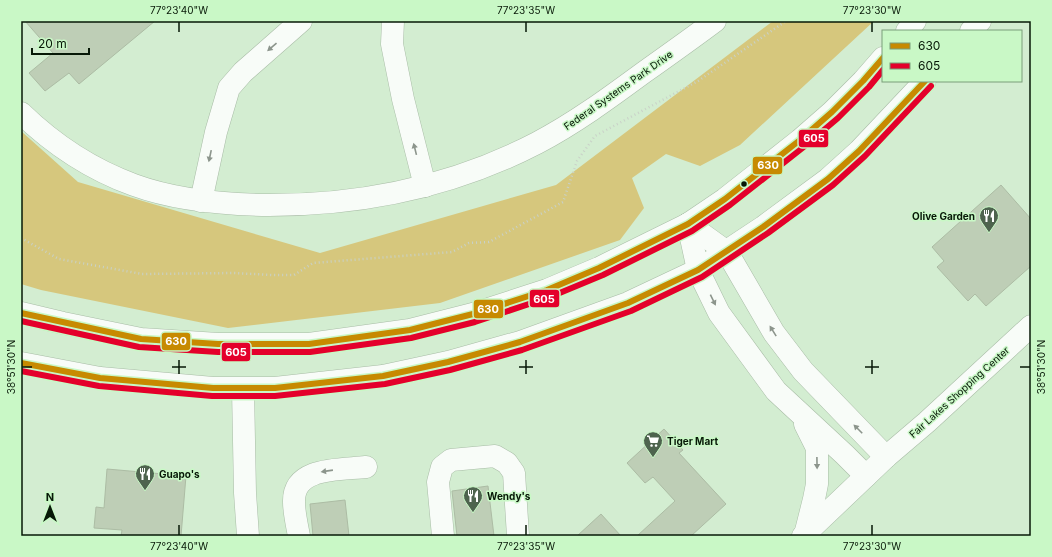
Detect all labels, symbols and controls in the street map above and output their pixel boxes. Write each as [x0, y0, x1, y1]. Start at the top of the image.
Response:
text: 77°23'40"W [150, 4, 208, 16]
text: 77°23'35"W [497, 4, 555, 16]
text: 77°23'30"W [843, 4, 901, 16]
scale bar [32, 30, 89, 56]
legend [882, 30, 1022, 82]
text: 20 m [38, 36, 67, 51]
text: 630 [918, 38, 940, 53]
one-way arrow [266, 42, 277, 51]
street label: Federal Systems Park Drive [561, 48, 675, 132]
text: 605 [918, 58, 940, 73]
line badge: 605 [798, 129, 829, 148]
text: 605 [803, 131, 825, 145]
one-way arrow [412, 142, 418, 155]
one-way arrow [207, 150, 213, 162]
line badge: 630 [752, 156, 783, 175]
text: 630 [757, 158, 779, 172]
unlabelled marker [739, 179, 749, 189]
restaurant icon: Olive Garden [978, 205, 1000, 233]
place label: Olive Garden [912, 210, 975, 222]
line badge: 605 [529, 289, 560, 308]
text: 605 [533, 292, 555, 306]
one-way arrow [710, 295, 716, 306]
line badge: 630 [473, 299, 504, 319]
text: 630 [477, 302, 499, 316]
one-way arrow [770, 325, 777, 337]
line badge: 630 [161, 332, 191, 351]
text: 630 [165, 334, 187, 348]
text: 38°51'30"N [5, 340, 17, 394]
text: 38°51'30"N [1035, 340, 1047, 394]
line badge: 605 [221, 342, 251, 362]
street label: Fair Lakes Shopping Center [907, 344, 1012, 440]
text: 605 [225, 345, 247, 359]
one-way arrow [853, 424, 863, 434]
supermarket icon: Tiger Mart [642, 430, 664, 458]
place label: Tiger Mart [667, 435, 718, 448]
one-way arrow [814, 457, 820, 470]
restaurant icon: Guapo's [134, 463, 156, 491]
place label: Guapo's [159, 468, 200, 480]
one-way arrow [321, 468, 333, 474]
restaurant icon: Wendy's [462, 485, 484, 513]
north arrow [30, 487, 70, 527]
text: N [46, 490, 54, 504]
place label: Wendy's [487, 490, 531, 503]
text: 77°23'40"W [150, 540, 208, 552]
text: 77°23'35"W [497, 540, 555, 552]
text: 77°23'30"W [843, 540, 901, 552]

